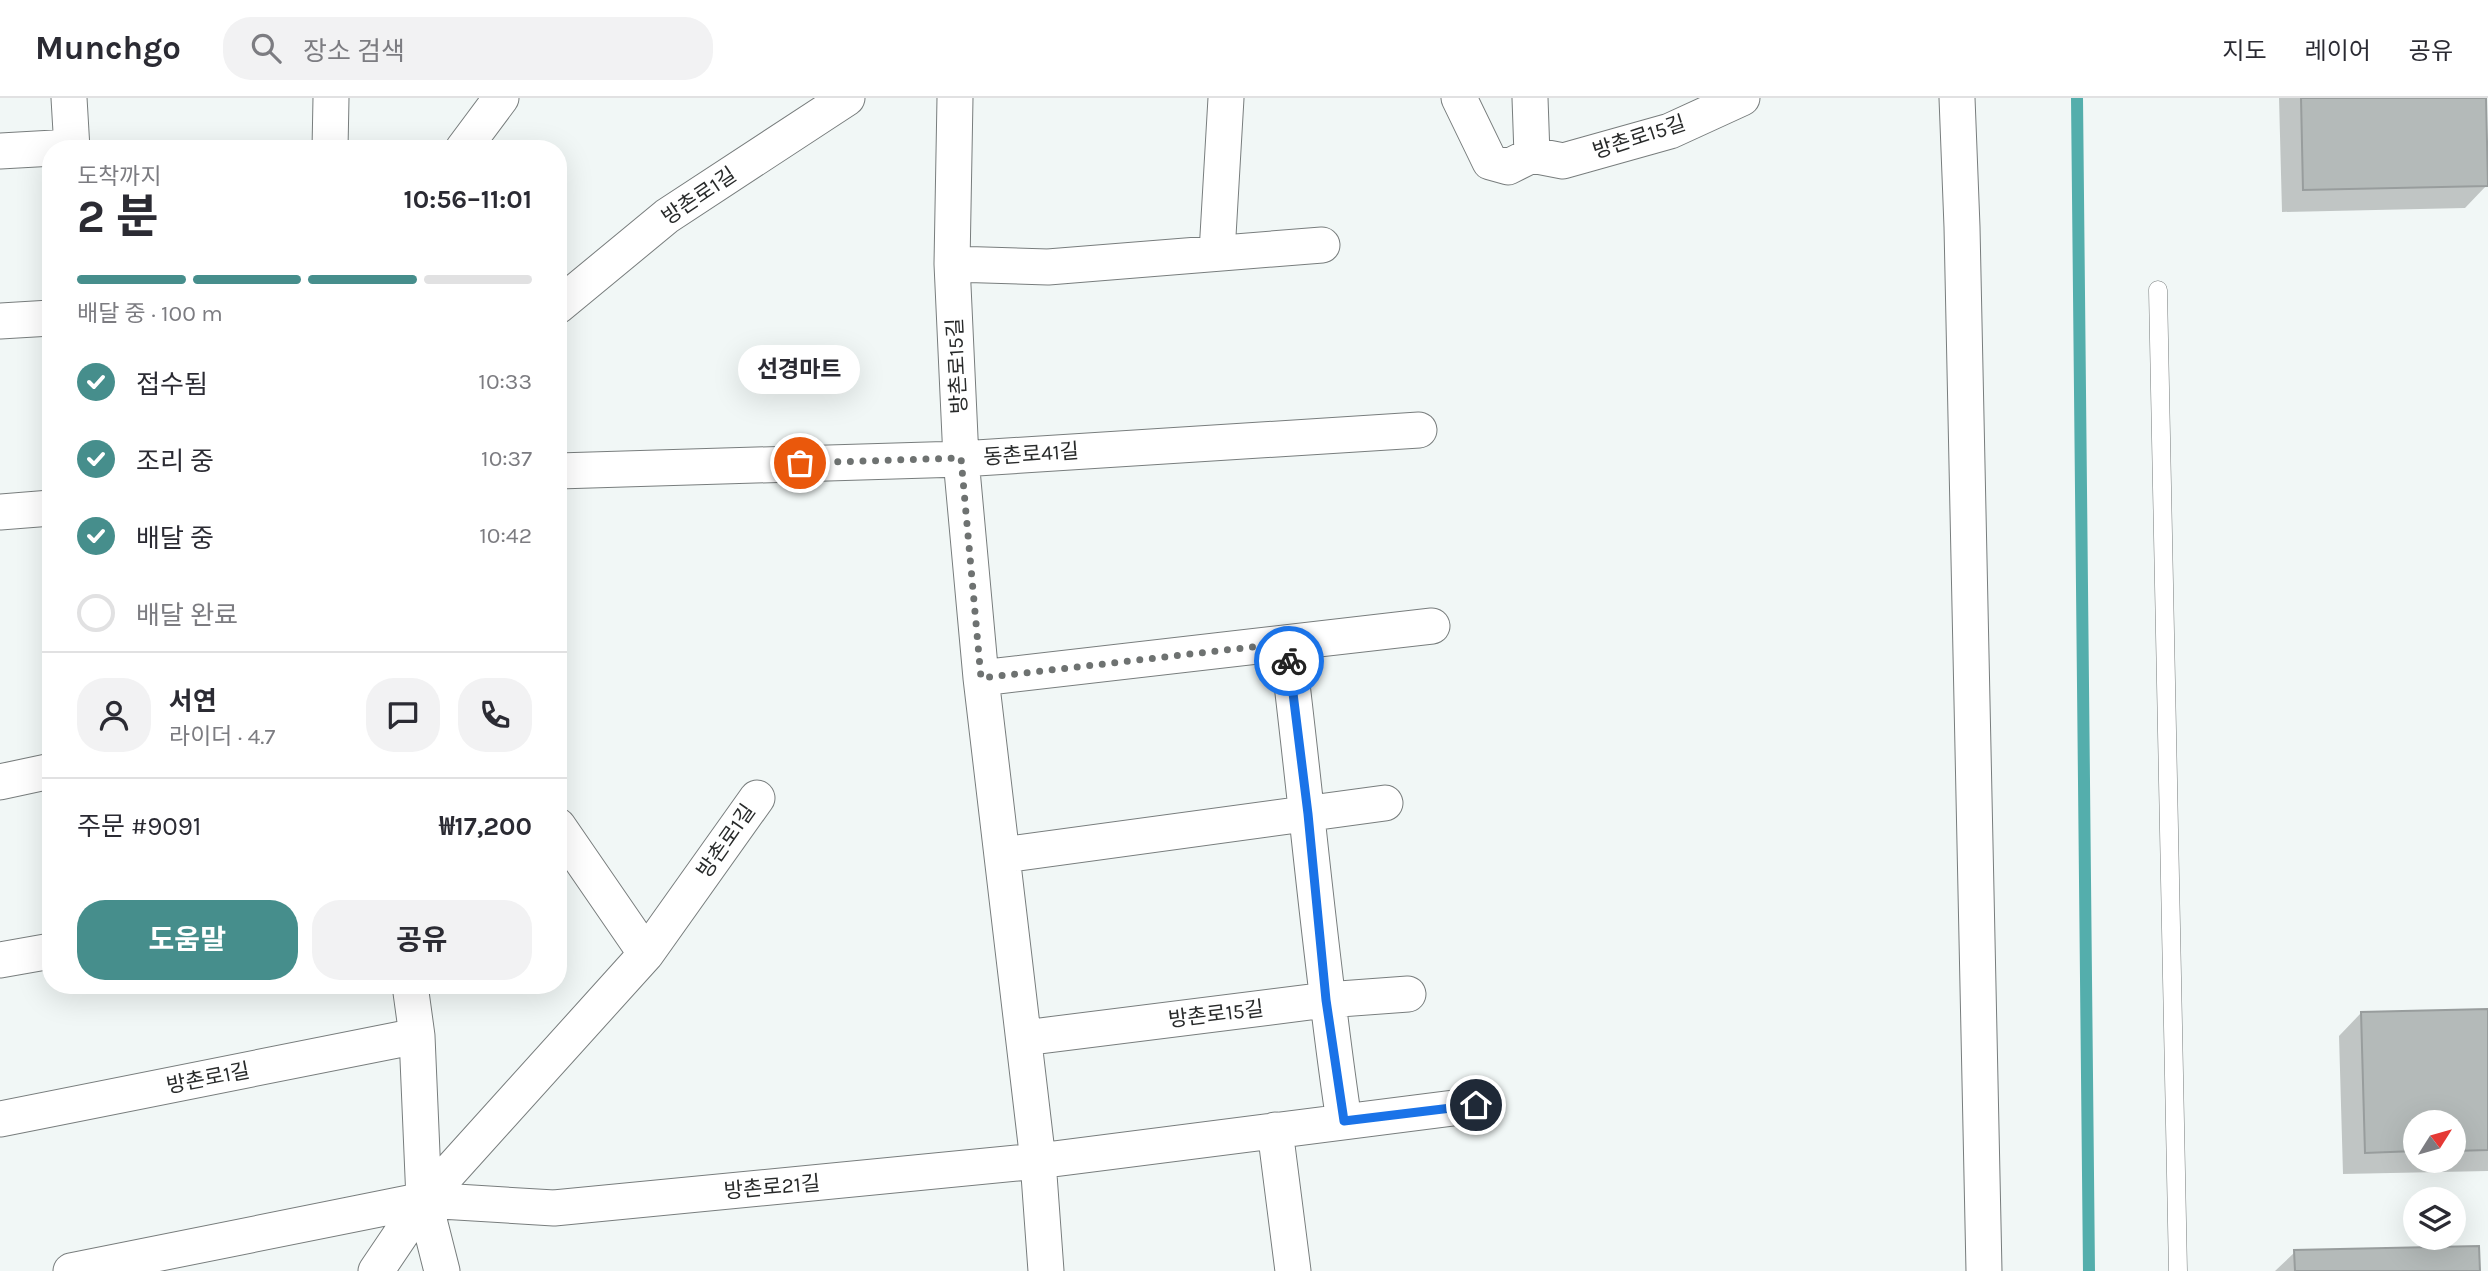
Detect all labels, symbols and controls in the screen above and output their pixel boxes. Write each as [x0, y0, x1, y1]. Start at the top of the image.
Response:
search box [223, 17, 713, 80]
text: Munchgo [35, 29, 181, 67]
icon: search [247, 29, 285, 67]
text: 장소 검색 [303, 36, 405, 67]
text: 지도 [2222, 37, 2267, 65]
text: 레이어 [2305, 37, 2371, 65]
text: 공유 [2409, 37, 2453, 65]
street label: 방촌로15길 [1590, 111, 1688, 163]
street label: 방촌로1길 [657, 162, 741, 230]
text: 도착까지 [77, 163, 162, 190]
text: 10:56–11:01 [403, 184, 532, 215]
text: 2 분 [77, 190, 159, 244]
text: 배달 중 · 100 m [77, 300, 223, 327]
street label: 방촌로15길 [943, 317, 971, 415]
callout: 선경마트 [739, 344, 861, 393]
text: 선경마트 [757, 356, 841, 383]
icon: check [77, 363, 115, 401]
text: 10:33 [478, 368, 532, 395]
text: 접수됨 [136, 369, 208, 400]
pin [770, 433, 830, 493]
street label: 동촌로41길 [982, 439, 1080, 469]
icon: check [77, 440, 115, 478]
icon: bag [781, 444, 819, 482]
text: 10:37 [481, 445, 532, 472]
text: 조리 중 [136, 446, 214, 477]
icon: check [77, 517, 115, 555]
text: 10:42 [479, 522, 532, 549]
text: 배달 중 [136, 523, 214, 554]
text: 배달 완료 [136, 600, 238, 631]
courier [1254, 626, 1324, 696]
icon: bike [1270, 642, 1308, 680]
button: person [77, 678, 151, 752]
button: chat [366, 678, 440, 752]
button: phone [458, 678, 532, 752]
text: 서연 [169, 686, 217, 717]
text: 라이더 · 4.7 [169, 723, 275, 750]
street label: 방촌로1길 [692, 800, 760, 882]
text: 주문 #9091 [77, 811, 201, 842]
text: ₩17,200 [439, 811, 532, 842]
button: 도움말 [77, 900, 298, 980]
button: 공유 [312, 900, 532, 980]
street label: 방촌로15길 [1167, 996, 1265, 1032]
street label: 방촌로1길 [164, 1058, 252, 1098]
pin [1446, 1075, 1506, 1135]
icon: home [1457, 1086, 1495, 1124]
north arrow [2403, 1110, 2466, 1172]
map controls [2403, 1110, 2466, 1250]
street label: 방촌로21길 [723, 1171, 821, 1203]
button: layers [2403, 1187, 2466, 1250]

